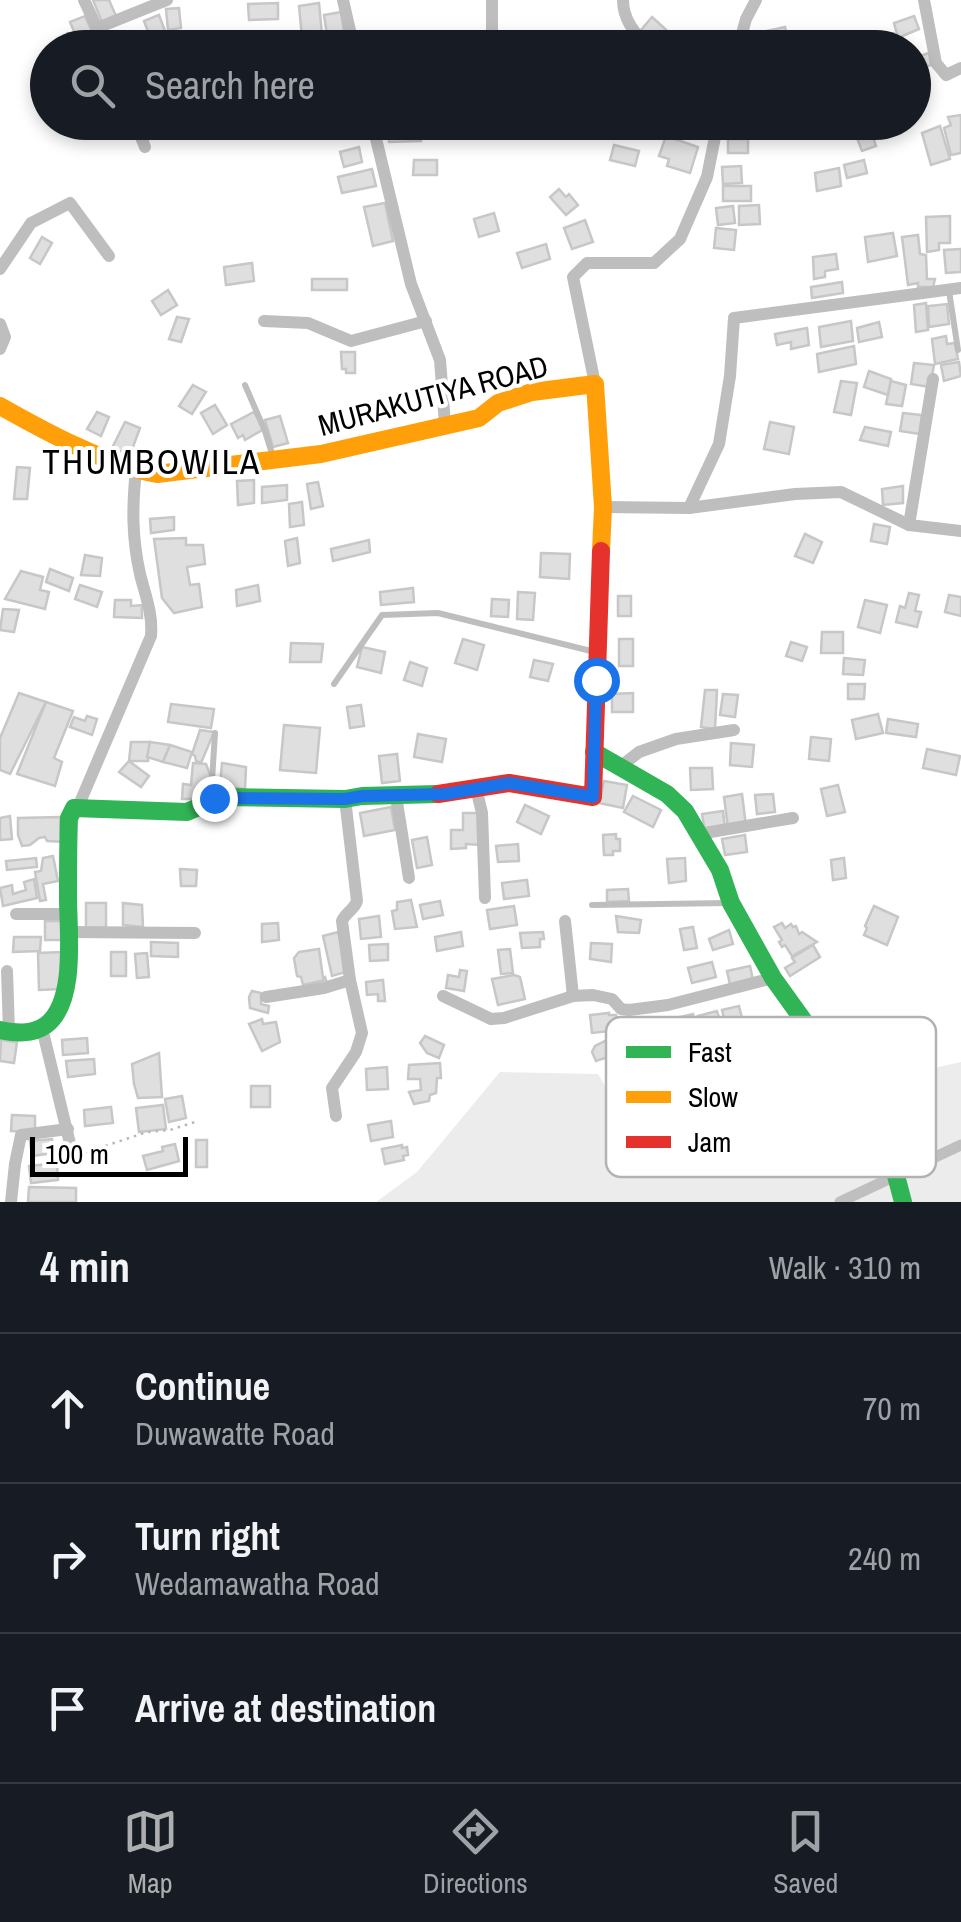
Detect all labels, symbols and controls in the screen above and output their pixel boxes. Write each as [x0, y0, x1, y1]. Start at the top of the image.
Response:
search box [30, 30, 931, 140]
icon: search [65, 58, 120, 113]
text: Search here [145, 60, 315, 111]
street label: MURAKUTIYA ROAD [314, 345, 552, 445]
district label: THUMBOWILA [42, 438, 262, 485]
route start [574, 658, 620, 704]
route end [192, 776, 238, 822]
legend [606, 1017, 936, 1177]
text: Fast [688, 1033, 732, 1071]
text: Slow [688, 1078, 738, 1116]
text: Jam [688, 1123, 731, 1161]
scale bar [30, 1132, 188, 1176]
text: 100 m [45, 1135, 109, 1173]
text: 4 min [40, 1239, 130, 1295]
text: Walk · 310 m [769, 1246, 921, 1289]
text: Continue [135, 1361, 270, 1412]
icon: ahead [40, 1381, 95, 1436]
text: 70 m [863, 1387, 921, 1430]
text: Duwawatte Road [135, 1412, 335, 1455]
text: Turn right [135, 1511, 280, 1562]
icon: right [40, 1531, 95, 1586]
text: 240 m [848, 1537, 921, 1580]
text: Wedamawatha Road [135, 1562, 380, 1605]
icon: arrive [40, 1681, 95, 1736]
text: Arrive at destination [135, 1683, 436, 1734]
tab: Map [123, 1804, 178, 1902]
tab: Directions [423, 1804, 528, 1902]
tab: Saved [773, 1804, 838, 1902]

